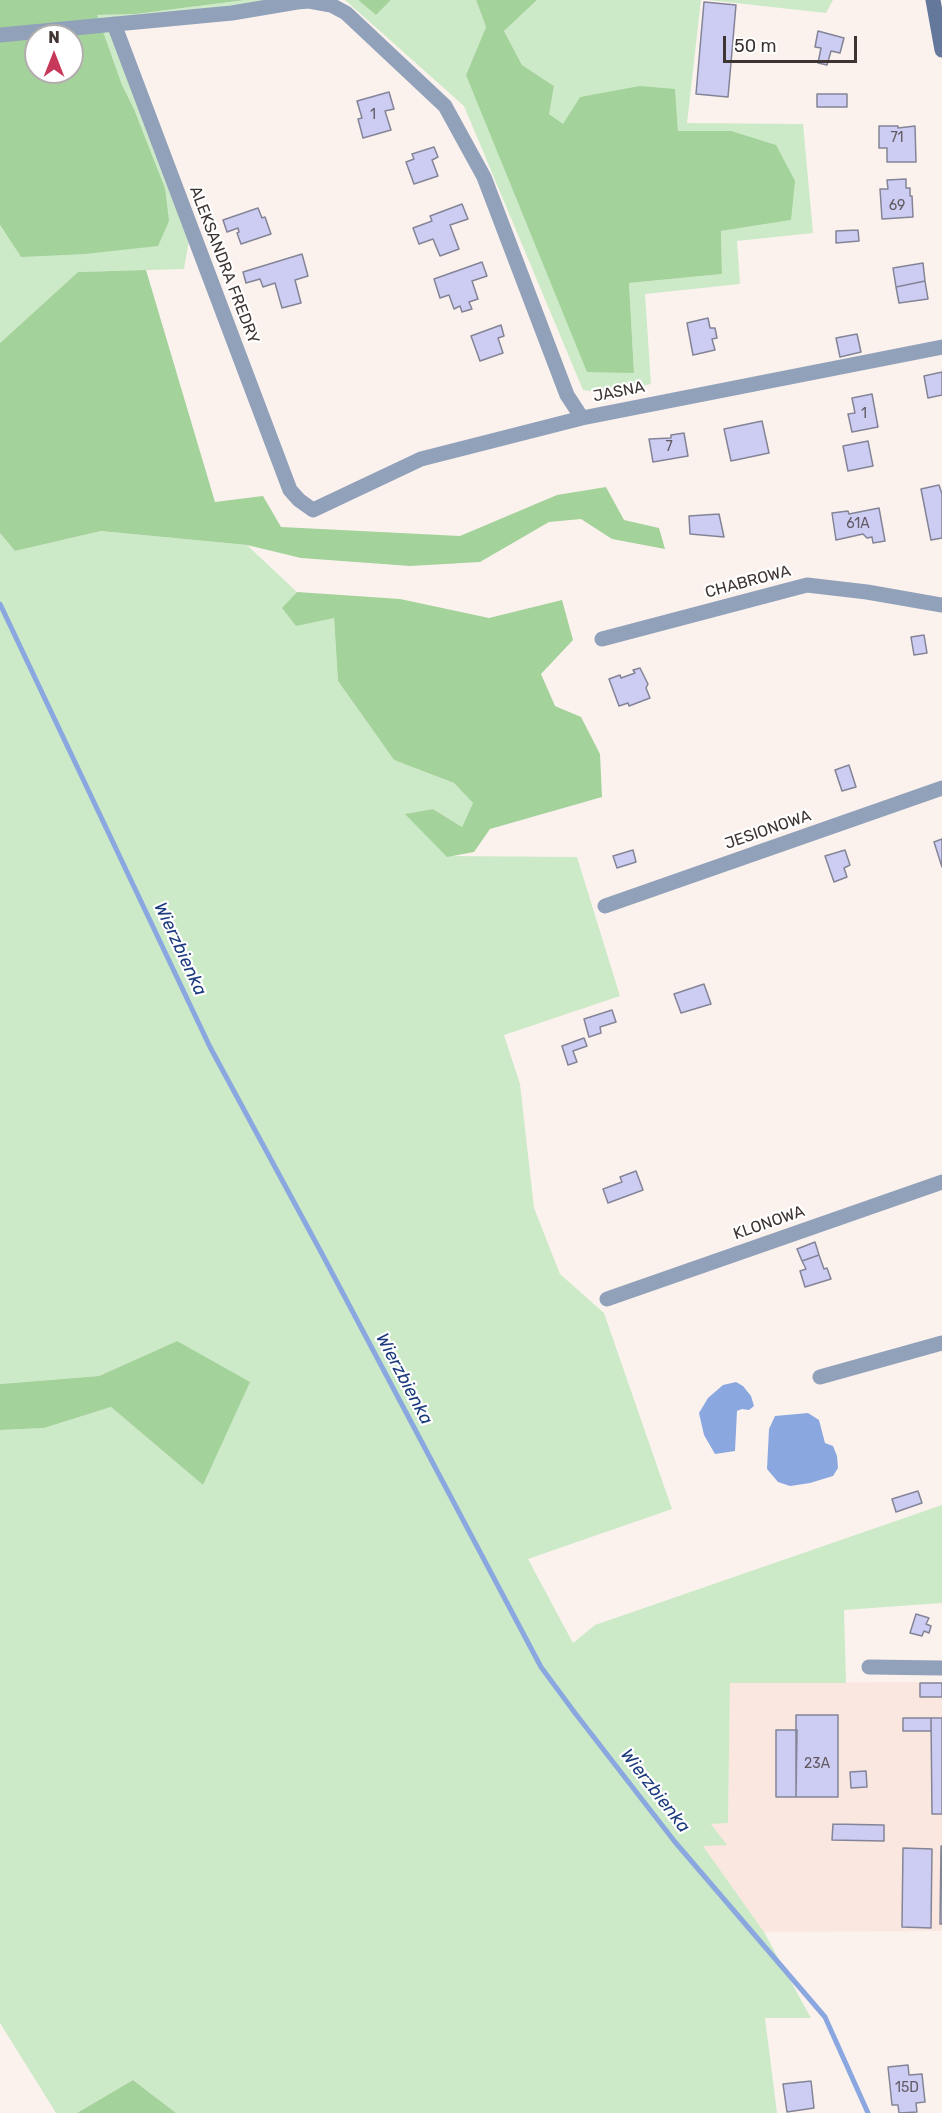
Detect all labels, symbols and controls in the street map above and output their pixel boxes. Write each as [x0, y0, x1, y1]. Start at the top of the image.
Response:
north arrow [24, 24, 84, 84]
scale bar [726, 24, 860, 62]
text: N [48, 28, 60, 47]
text: 50 m [734, 35, 777, 57]
house number: 1 [370, 107, 376, 123]
house number: 71 [890, 130, 904, 146]
street label: ALEKSANDRA FREDRY [185, 183, 263, 347]
house number: 69 [889, 198, 905, 214]
street label: JASNA [592, 378, 646, 406]
house number: 1 [861, 406, 867, 422]
house number: 7 [665, 439, 673, 455]
house number: 61A [846, 516, 870, 532]
street label: CHABROWA [703, 561, 793, 603]
street label: JESIONOWA [722, 806, 814, 854]
water label: Wierzbienka [149, 899, 211, 999]
street label: KLONOWA [731, 1202, 807, 1244]
water label: Wierzbienka [371, 1330, 437, 1428]
water label: Wierzbienka [616, 1745, 694, 1837]
house number: 23A [804, 1756, 830, 1772]
house number: 15D [895, 2080, 919, 2096]

